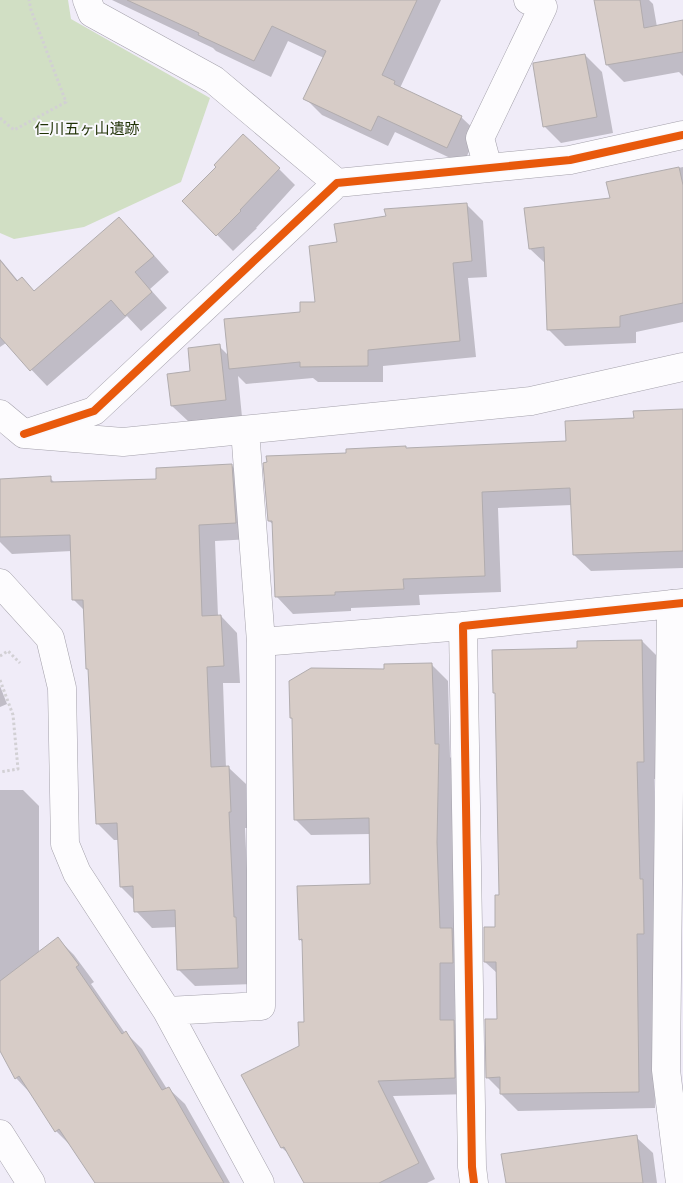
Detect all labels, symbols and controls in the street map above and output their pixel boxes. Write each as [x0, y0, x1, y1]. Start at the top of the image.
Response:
park label: 仁川五ヶ山遺跡 [34, 118, 140, 139]

